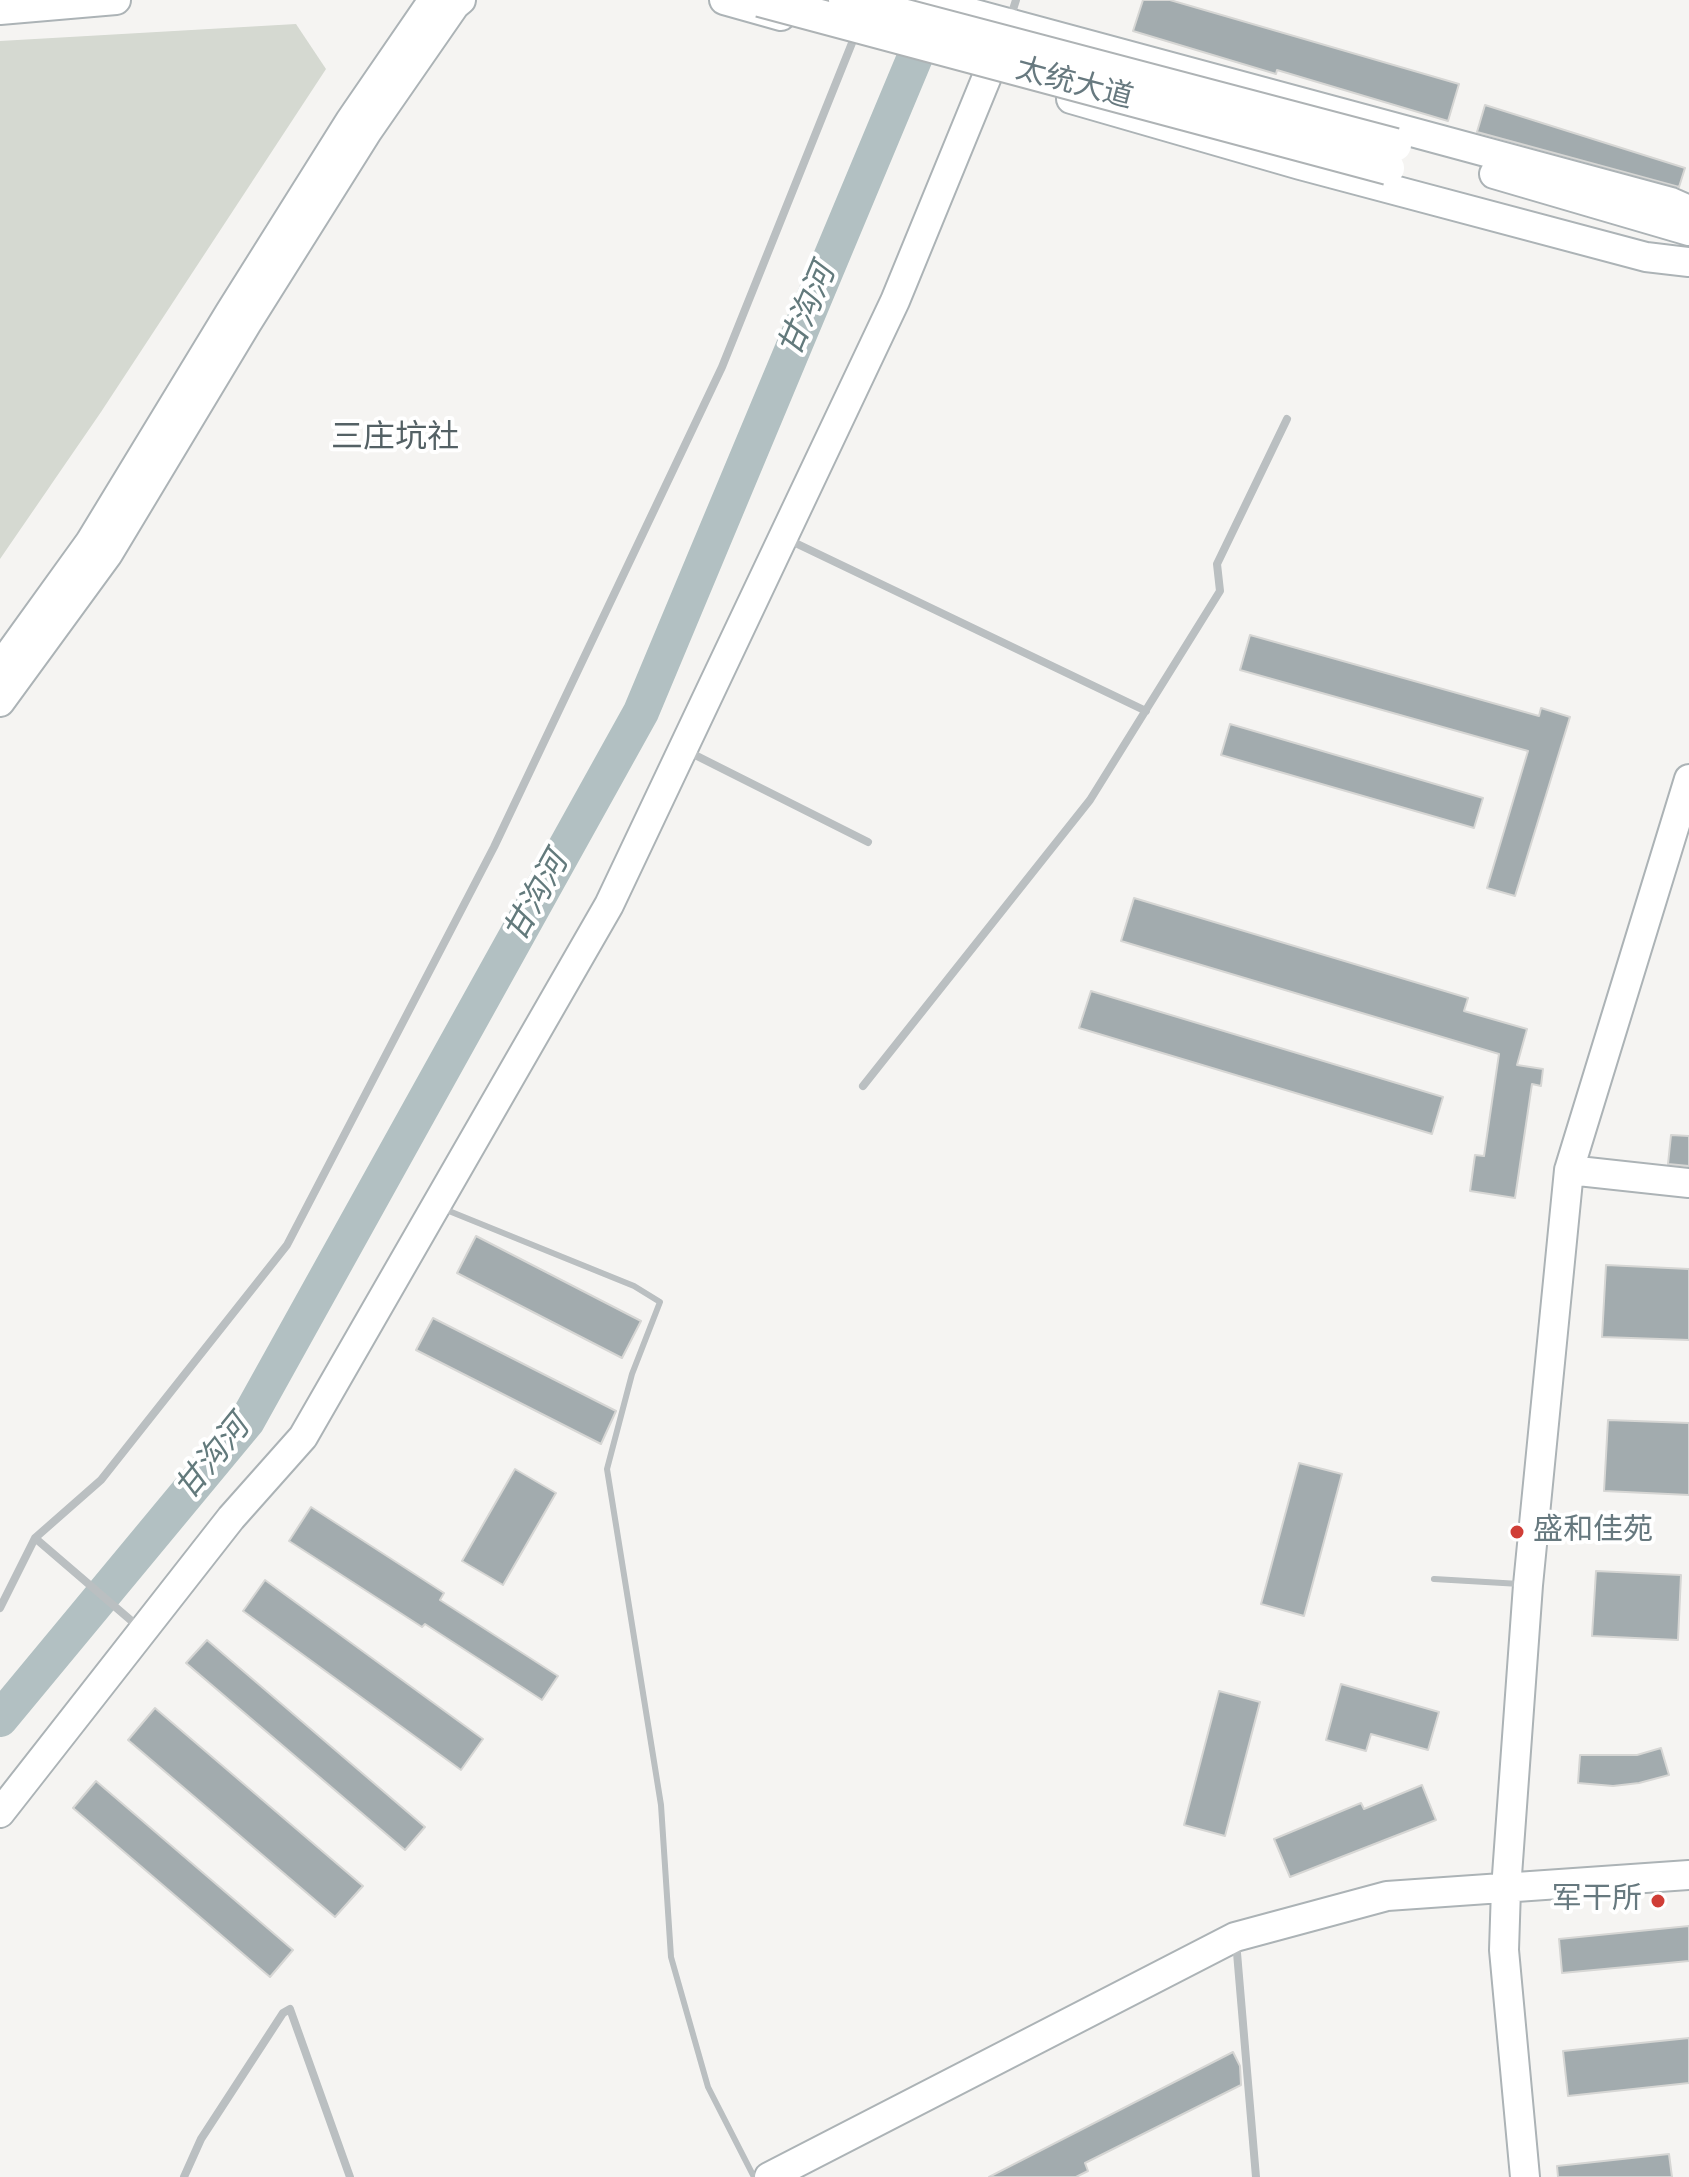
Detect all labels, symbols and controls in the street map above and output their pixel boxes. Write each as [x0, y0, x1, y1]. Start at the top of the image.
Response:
street label: 太统大道 [1011, 52, 1137, 118]
water label: 甘沟河 [773, 259, 845, 363]
district label: 三庄坑社 [331, 420, 459, 458]
water label: 甘沟河 [498, 847, 578, 949]
water label: 甘沟河 [169, 1410, 259, 1508]
place label: 盛和佳苑 [1533, 1514, 1653, 1550]
marker: 盛和佳苑 [1508, 1523, 1526, 1541]
place label: 军干所 [1552, 1883, 1642, 1919]
marker: 军干所 [1649, 1892, 1667, 1910]

